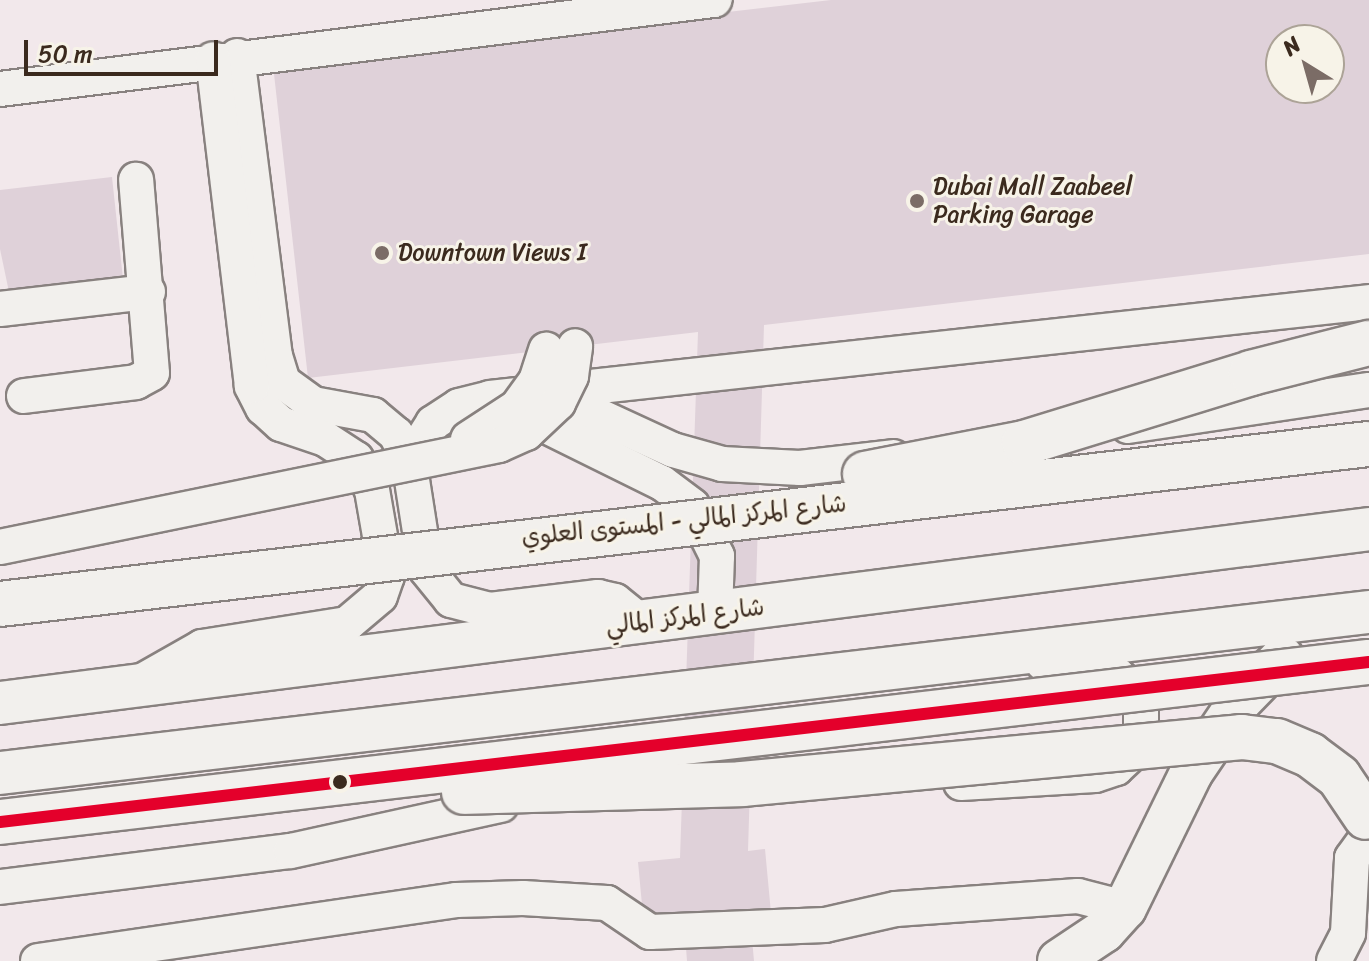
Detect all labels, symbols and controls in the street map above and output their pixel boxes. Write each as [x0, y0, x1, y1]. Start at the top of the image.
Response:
scale bar [28, 24, 222, 74]
north arrow [1265, 24, 1345, 104]
text: N [1274, 26, 1309, 66]
text: 50 m [38, 33, 93, 75]
place label: Dubai Mall Zaabeel Parking Garage [933, 173, 1131, 229]
marker: Dubai Mall Zaabeel Parking Garage [908, 192, 926, 210]
place label: Downtown Views I [398, 239, 588, 267]
marker: Downtown Views I [373, 244, 391, 262]
street label: شارع المركز المالي - المستوى العلوي [520, 490, 848, 552]
street label: شارع المركز المالي [604, 593, 766, 641]
unlabelled marker [332, 774, 348, 790]

